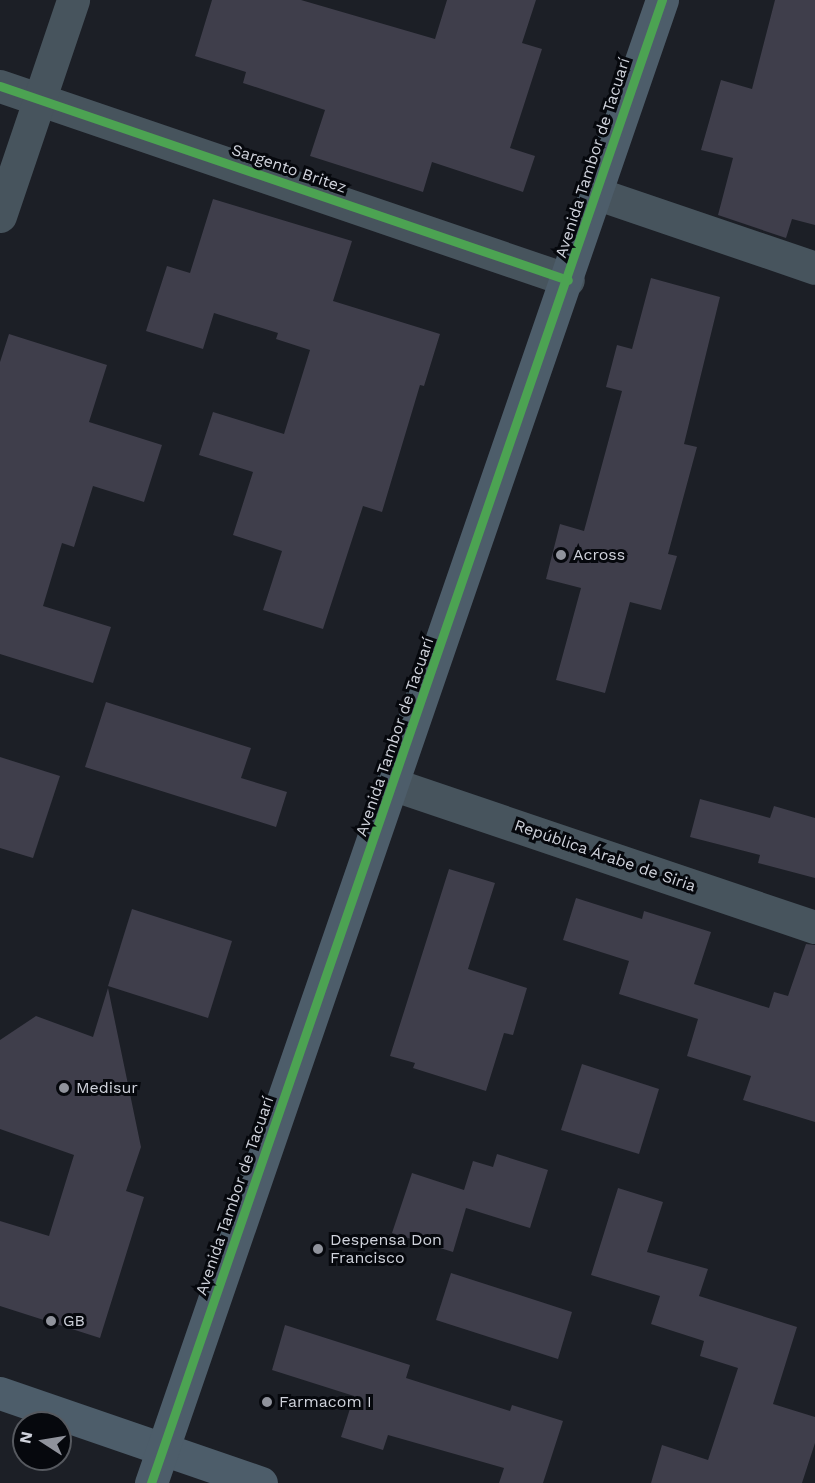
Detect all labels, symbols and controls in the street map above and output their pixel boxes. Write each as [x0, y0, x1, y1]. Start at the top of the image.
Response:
street label: Avenida Tambor de Tacuarí [551, 55, 635, 261]
street label: Sargento Britez [229, 140, 349, 198]
place label: Across [573, 545, 625, 565]
marker: Across [554, 548, 568, 562]
street label: Avenida Tambor de Tacuarí [352, 634, 438, 840]
street label: República Árabe de Siria [511, 816, 699, 896]
place label: Medisur [76, 1078, 138, 1098]
marker: Medisur [57, 1081, 71, 1095]
street label: Avenida Tambor de Tacuarí [192, 1093, 278, 1299]
place label: Despensa Don Francisco [330, 1230, 442, 1268]
marker: Despensa Don Francisco [311, 1242, 325, 1256]
place label: GB [63, 1311, 85, 1331]
marker: GB [44, 1314, 58, 1328]
place label: Farmacom I [279, 1392, 372, 1412]
marker: Farmacom I [260, 1395, 274, 1409]
north arrow [12, 1411, 72, 1471]
text: N [15, 1430, 36, 1445]

